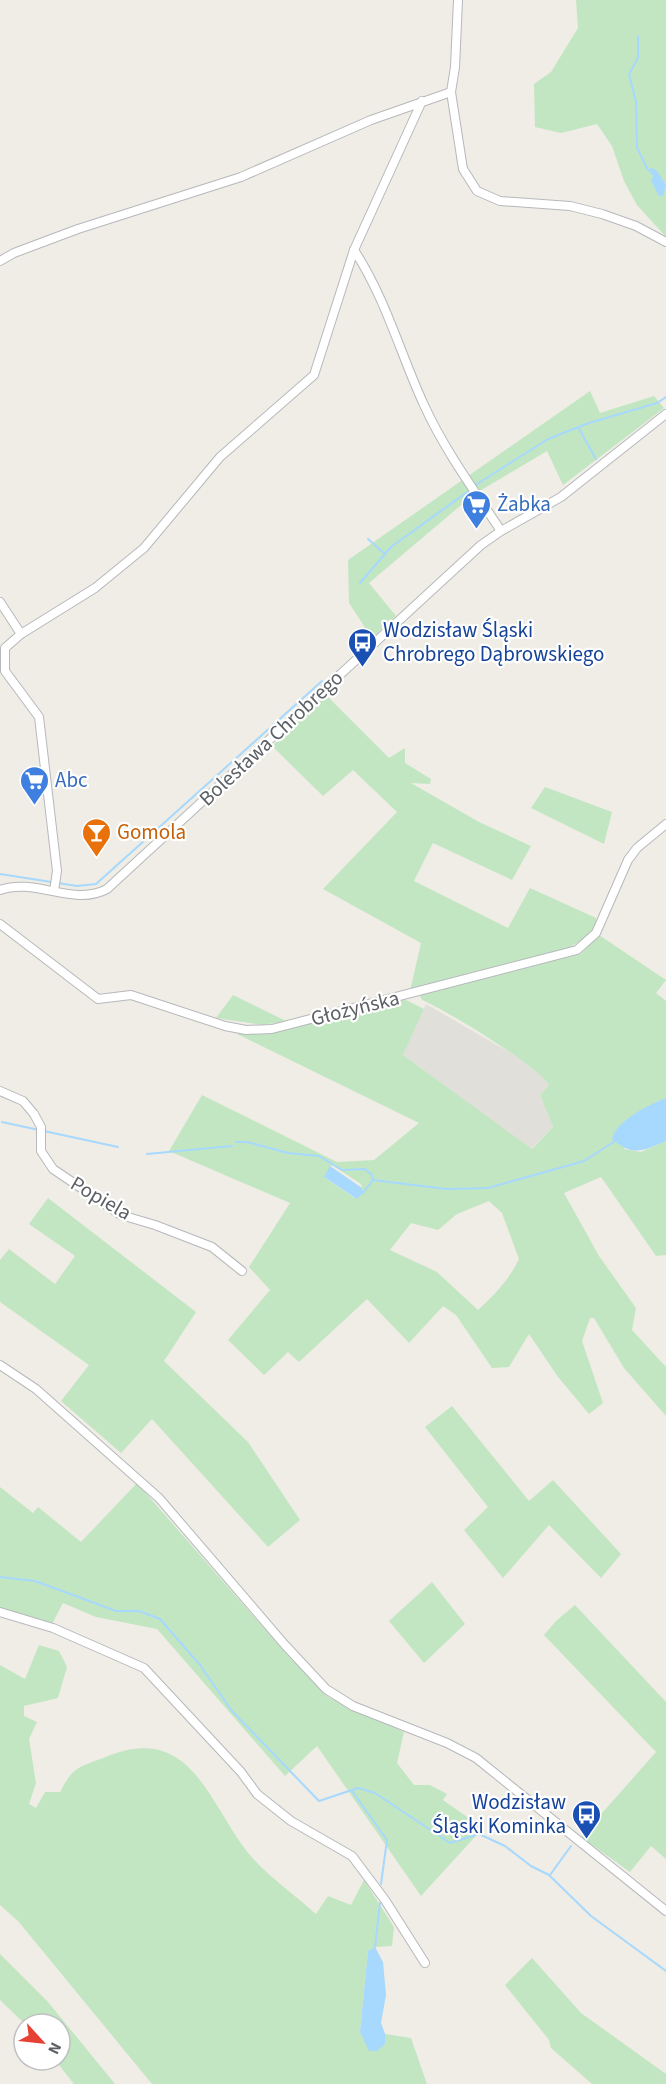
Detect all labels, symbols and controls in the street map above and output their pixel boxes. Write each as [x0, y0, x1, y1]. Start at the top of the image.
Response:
supermarket icon: Żabka [460, 488, 492, 530]
place label: Żabka [497, 489, 551, 519]
place label: Wodzisław Śląski Chrobrego Dąbrowskiego [383, 615, 605, 669]
bus stop icon: Wodzisław Śląski Chrobrego Dąbrowskiego [346, 626, 378, 668]
street label: Bolesława Chrobrego [192, 663, 350, 813]
supermarket icon: Abc [18, 764, 50, 806]
place label: Abc [55, 765, 88, 795]
bar icon: Gomola [80, 816, 112, 858]
place label: Gomola [117, 817, 186, 847]
street label: Głożyńska [308, 983, 402, 1033]
street label: Popiela [65, 1169, 137, 1227]
place label: Wodzisław Śląski Kominka [432, 1787, 566, 1841]
bus stop icon: Wodzisław Śląski Kominka [571, 1798, 603, 1840]
north arrow [12, 2012, 72, 2072]
text: N [42, 2039, 67, 2058]

